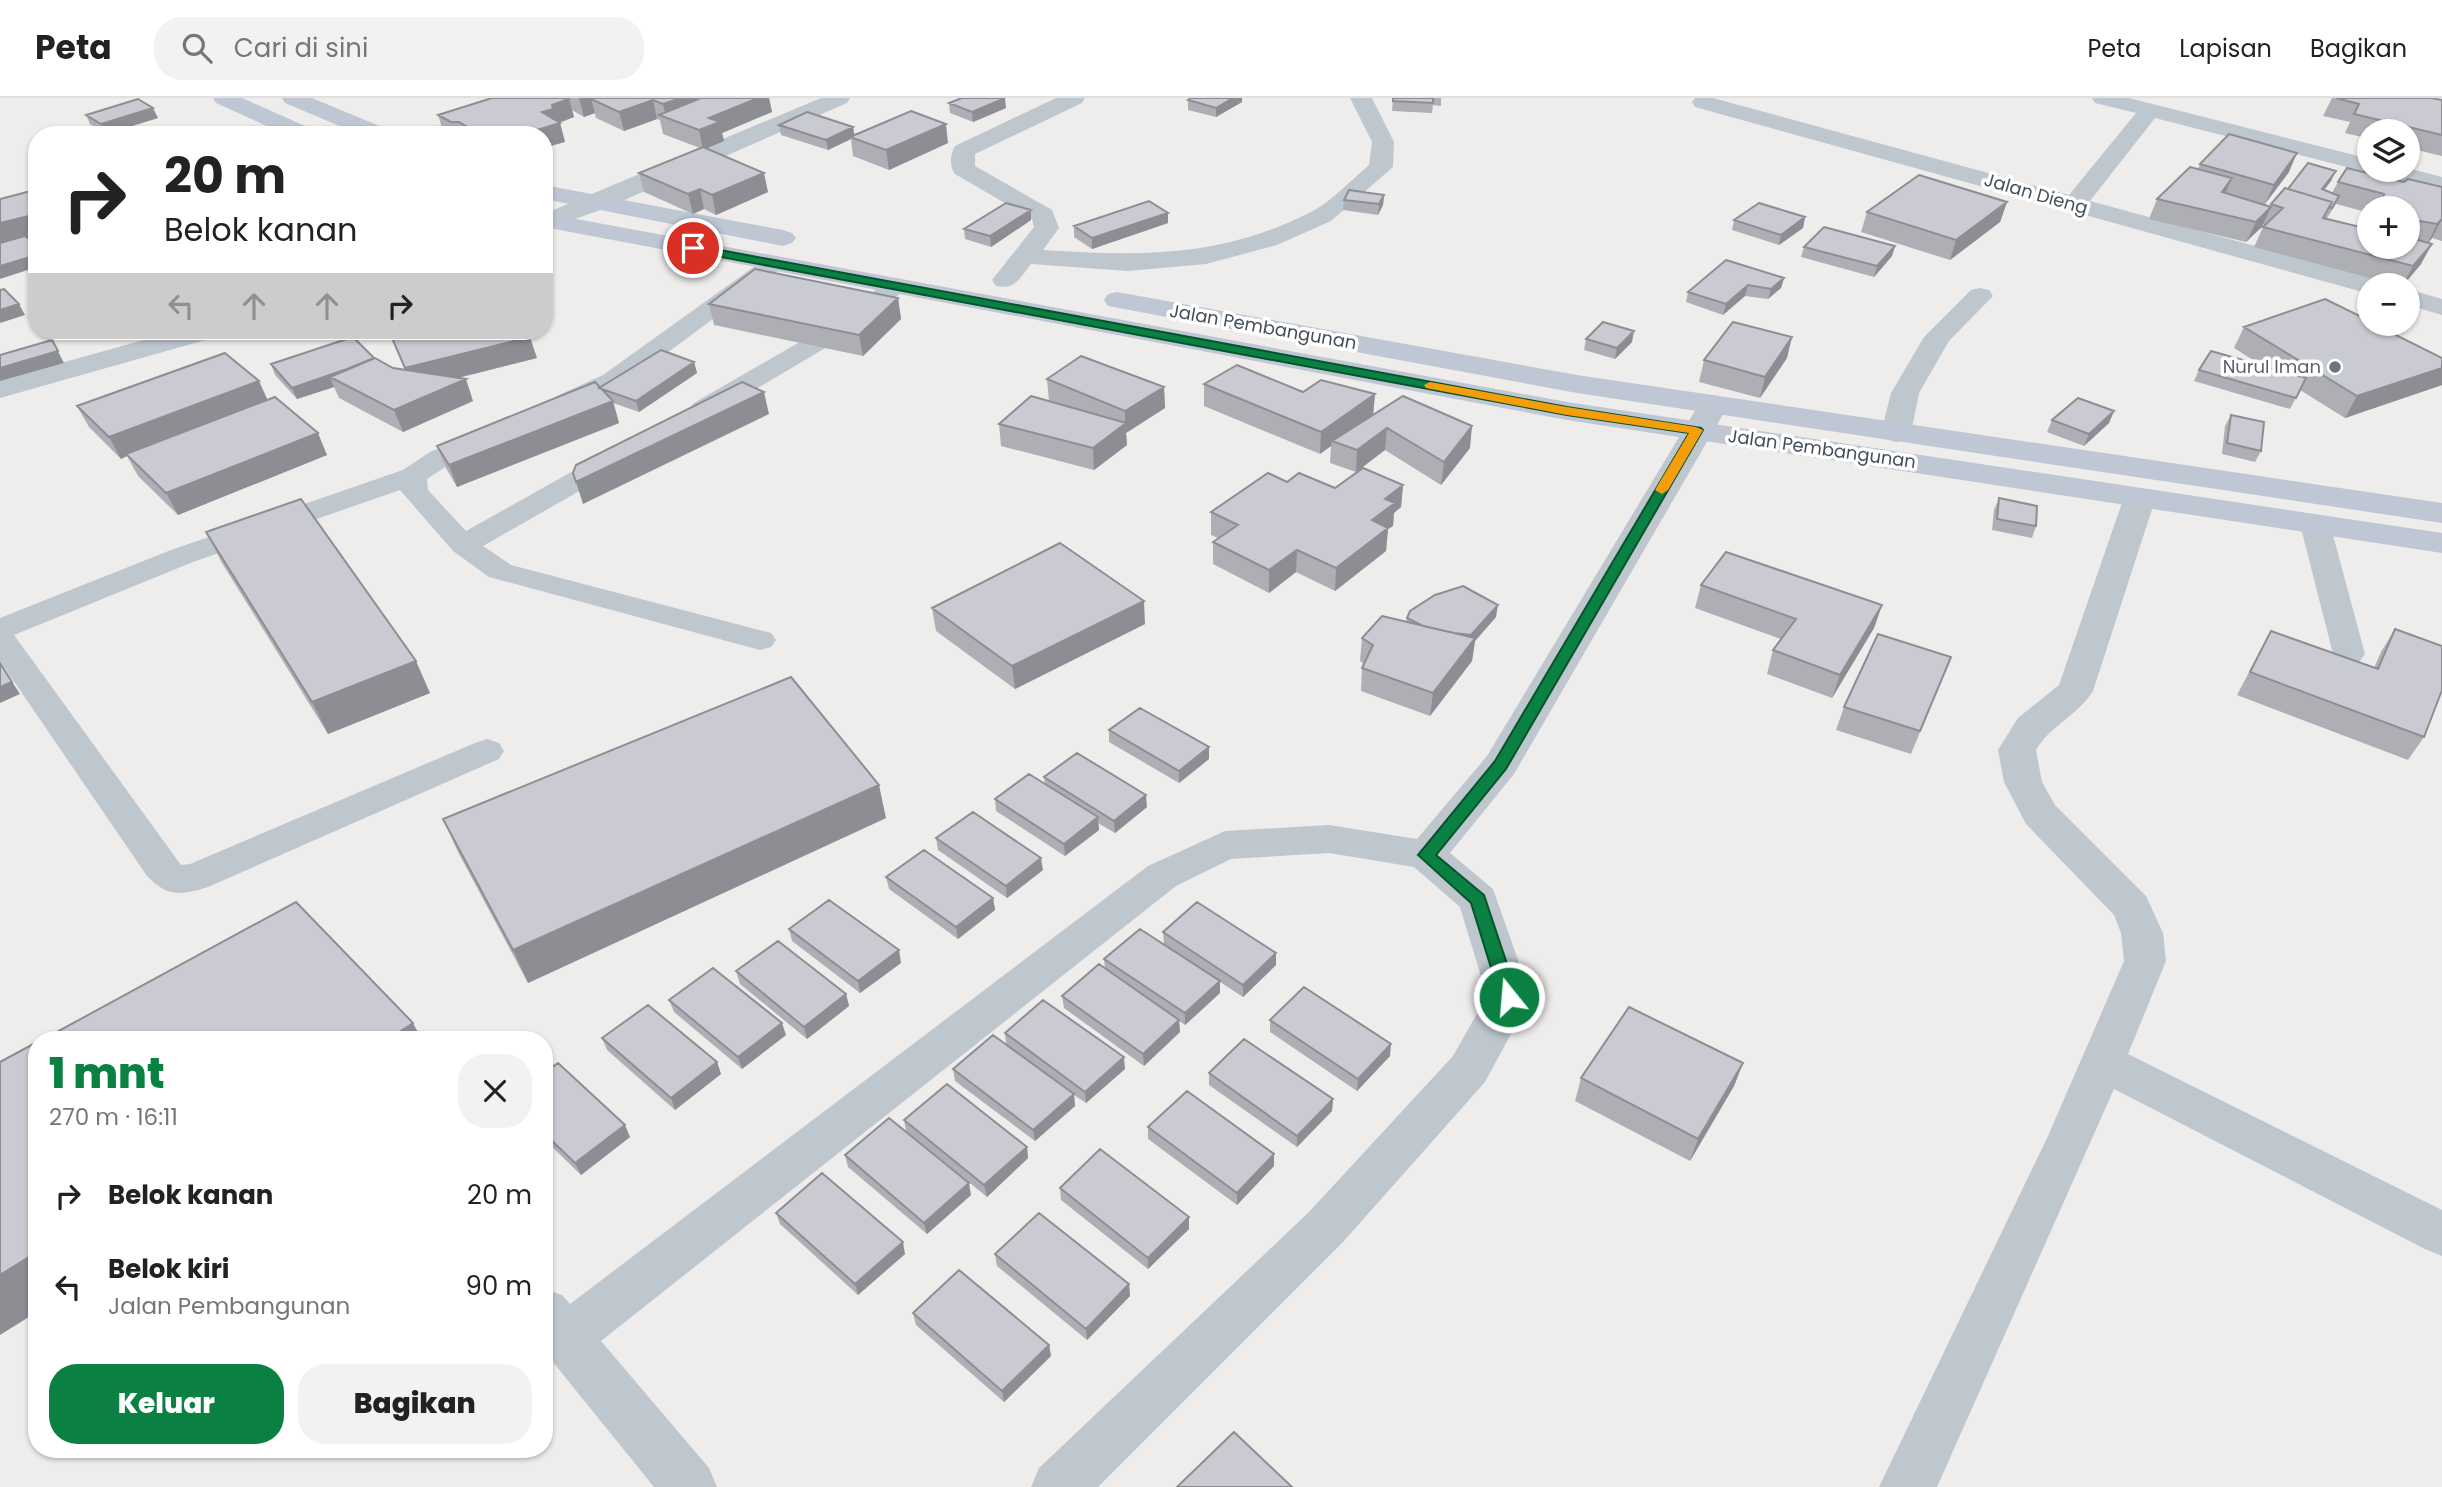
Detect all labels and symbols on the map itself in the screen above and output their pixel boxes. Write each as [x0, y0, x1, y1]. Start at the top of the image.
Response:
street label: Jalan Dieng [1981, 167, 2091, 220]
pin [663, 218, 723, 278]
street label: Jalan Pembangunan [1168, 298, 1359, 355]
place label: Nurul Iman [2223, 354, 2321, 379]
marker: Nurul Iman [2327, 359, 2343, 375]
street label: Jalan Pembangunan [1726, 423, 1918, 474]
position arrow [1472, 960, 1546, 1034]

